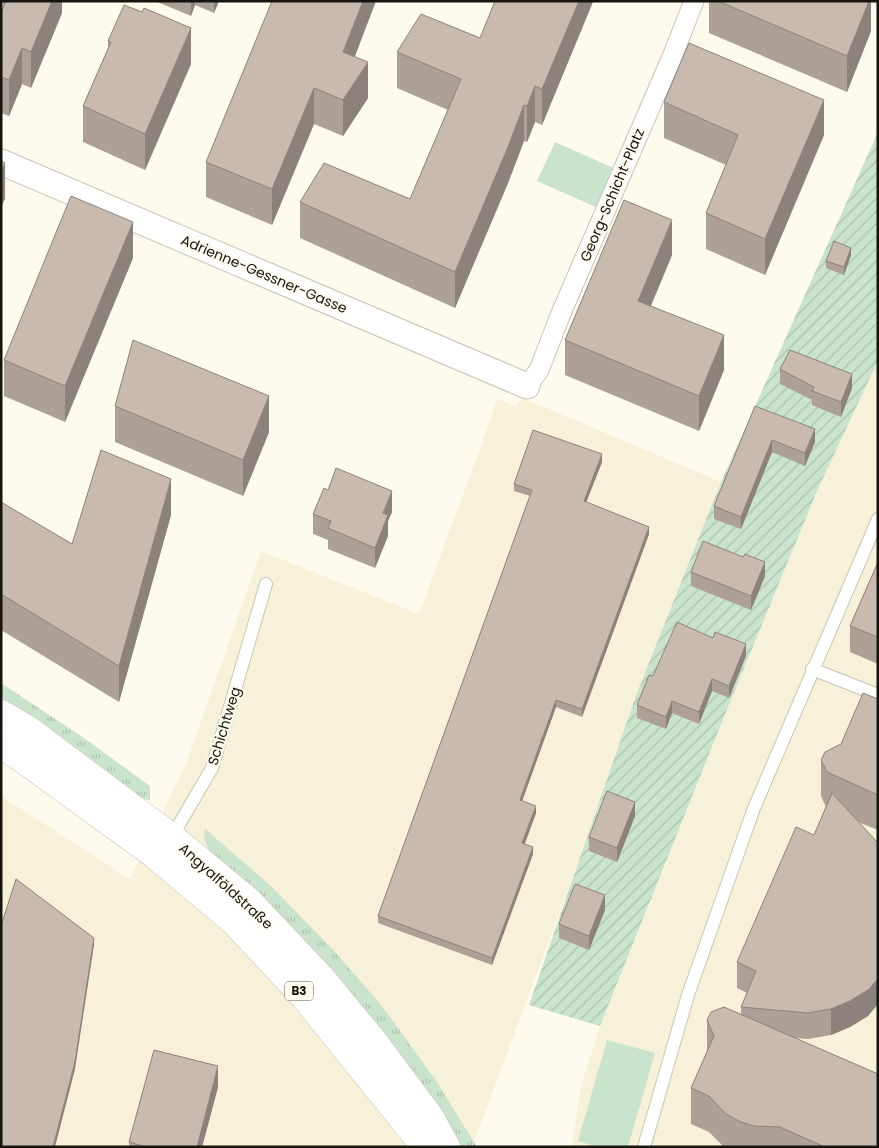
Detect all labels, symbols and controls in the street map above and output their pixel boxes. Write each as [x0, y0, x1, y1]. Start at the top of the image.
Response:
street label: Georg-Schicht-Platz [575, 125, 649, 265]
street label: Adrienne-Gessner-Gasse [178, 230, 351, 318]
street label: Schichtweg [203, 684, 245, 768]
street label: Angyalföldstraße [175, 838, 278, 934]
road number: B3 [285, 981, 313, 1000]

